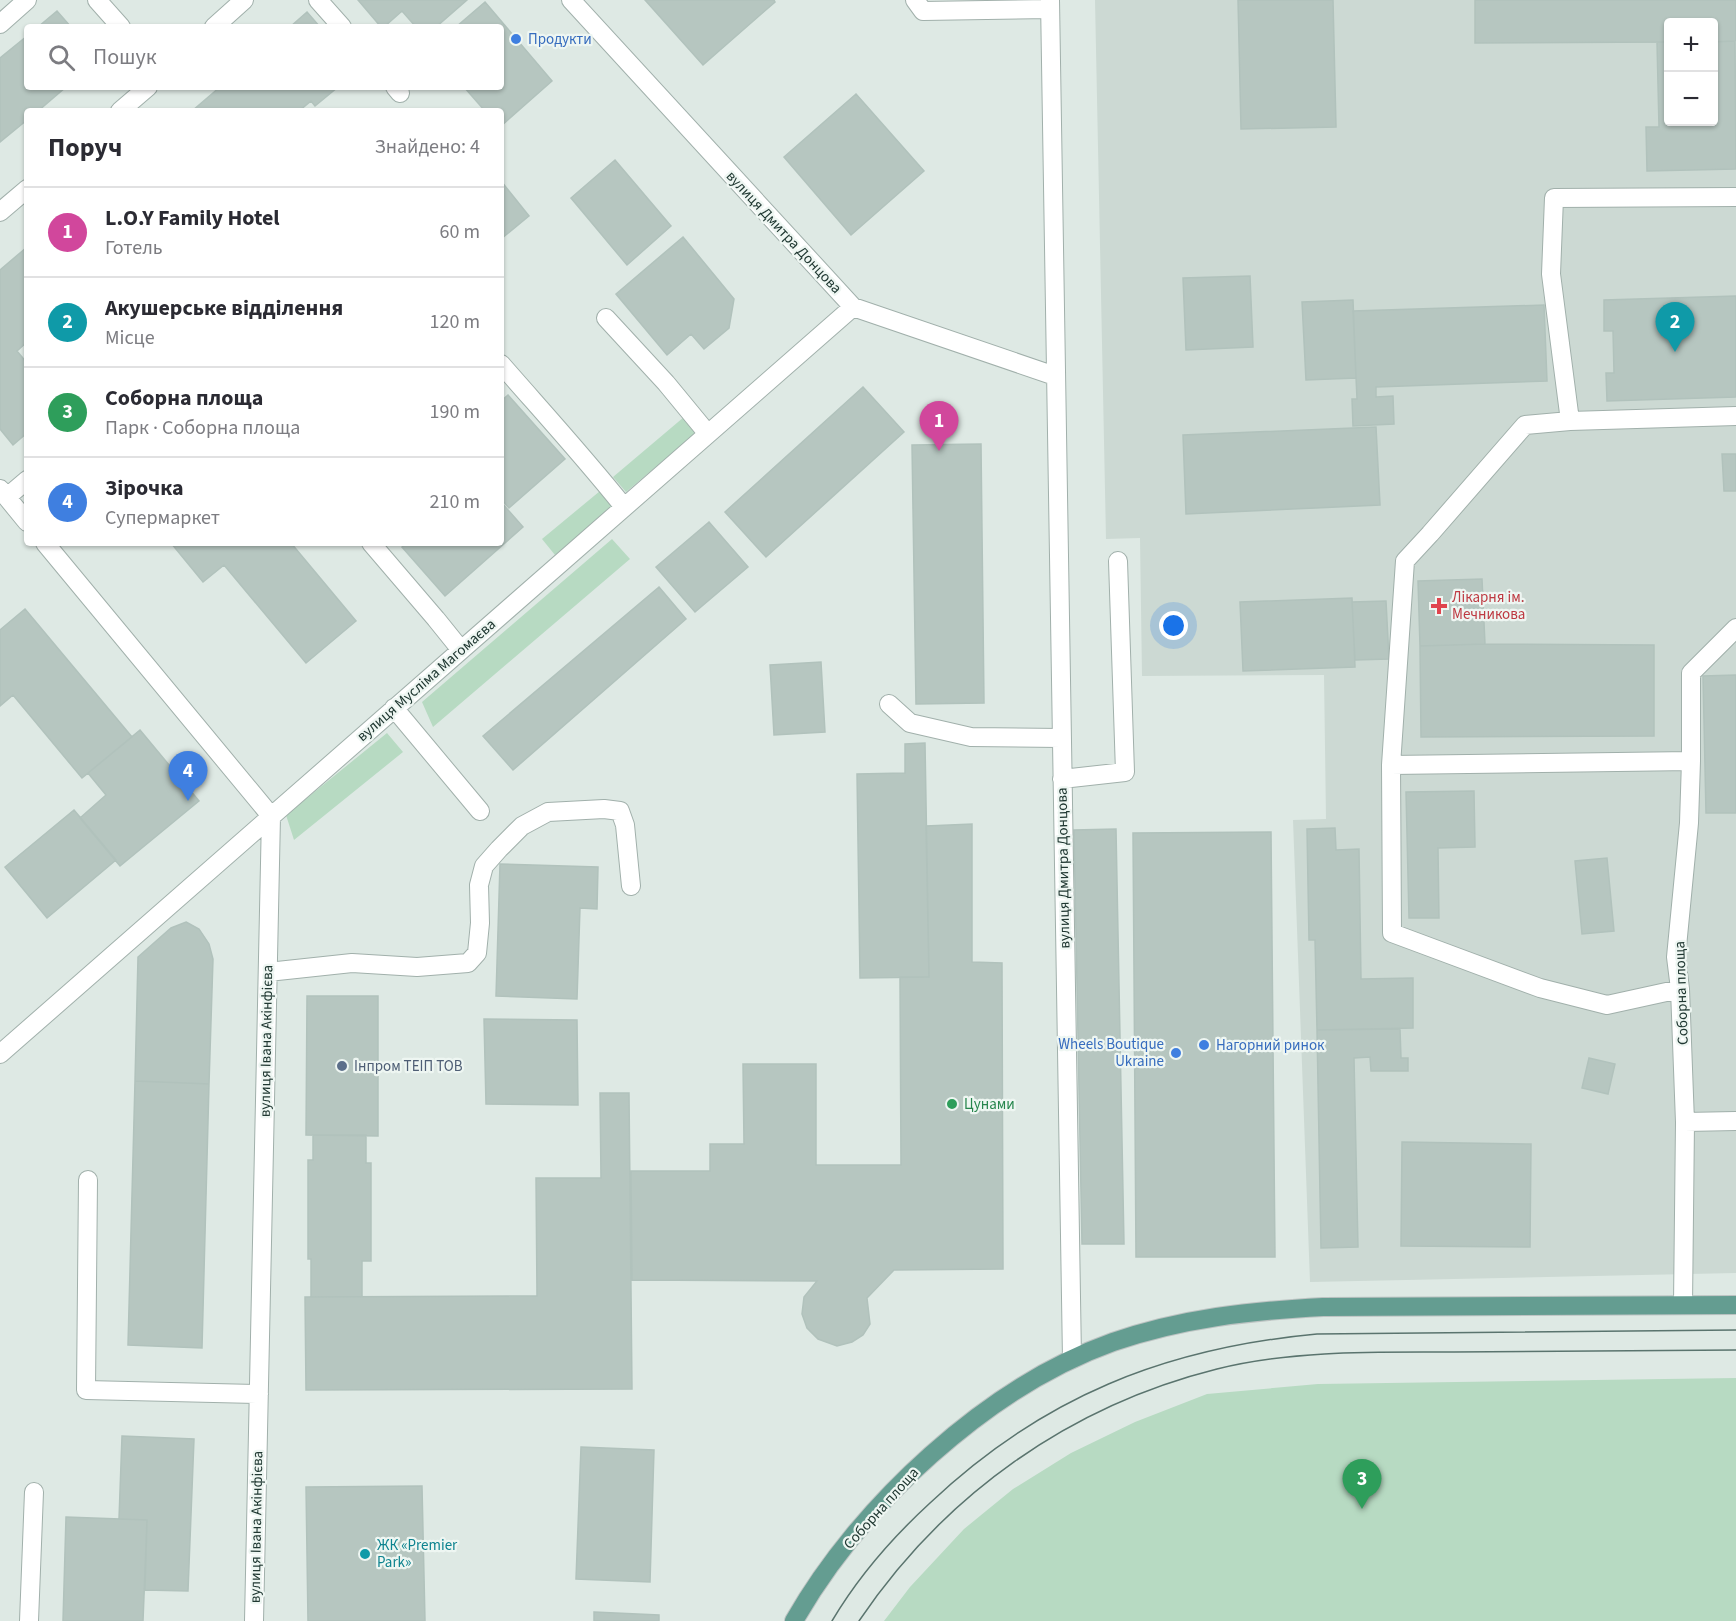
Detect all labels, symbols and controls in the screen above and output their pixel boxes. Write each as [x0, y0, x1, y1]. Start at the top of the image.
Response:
map controls [1664, 18, 1718, 126]
button: + [1664, 18, 1718, 72]
search box [24, 24, 504, 90]
place label: Продукти [528, 29, 592, 50]
marker: Продукти [509, 32, 523, 46]
icon: search [45, 41, 78, 74]
text: Пошук [93, 41, 157, 73]
button: − [1664, 72, 1718, 126]
text: Поруч [48, 129, 122, 166]
text: Знайдено: 4 [375, 133, 480, 161]
street label: вулиця Дмитра Донцова [721, 166, 846, 298]
text: L.O.Y Family Hotel [105, 202, 280, 234]
text: 1 [62, 218, 73, 246]
text: 60 m [440, 218, 480, 246]
text: Готель [105, 234, 163, 262]
text: Акушерське відділення [105, 292, 343, 324]
pin: 2 [1656, 302, 1694, 352]
text: 2 [62, 308, 73, 336]
text: 120 m [430, 308, 480, 336]
text: Місце [105, 324, 155, 352]
text: Соборна площа [105, 382, 263, 414]
text: 3 [62, 398, 73, 426]
text: 190 m [430, 398, 480, 426]
pin: 1 [920, 402, 958, 451]
text: Парк · Соборна площа [105, 414, 300, 442]
text: Зірочка [105, 472, 184, 504]
text: 4 [62, 488, 73, 516]
text: 210 m [430, 488, 480, 516]
text: Супермаркет [105, 504, 220, 532]
place label: Лікарня ім. Мечникова [1452, 587, 1525, 625]
marker: Лікарня ім. Мечникова [1430, 597, 1448, 615]
your location [1159, 611, 1188, 640]
street label: вулиця Мусліма Магомаєва [352, 614, 500, 747]
pin: 4 [168, 752, 207, 801]
street label: вулиця Дмитра Донцова [1052, 787, 1075, 949]
street label: Соборна площа [1669, 941, 1694, 1045]
street label: вулиця Івана Акінфієва [255, 965, 278, 1117]
place label: Wheels Boutique Ukraine [1058, 1034, 1164, 1072]
place label: Нагорний ринок [1216, 1035, 1325, 1056]
marker: Нагорний ринок [1197, 1038, 1211, 1052]
marker: Wheels Boutique Ukraine [1169, 1046, 1183, 1060]
place label: Інпром ТЕІП ТОВ [354, 1056, 463, 1077]
marker: Інпром ТЕІП ТОВ [335, 1059, 349, 1073]
place label: Цунами [964, 1094, 1015, 1115]
marker: Цунами [945, 1097, 959, 1111]
street label: вулиця Івана Акінфієва [245, 1451, 268, 1603]
pin: 3 [1342, 1460, 1382, 1509]
street label: Соборна площа [839, 1463, 924, 1554]
place label: ЖК «Premier Park» [377, 1535, 458, 1573]
marker: ЖК «Premier Park» [358, 1547, 372, 1561]

